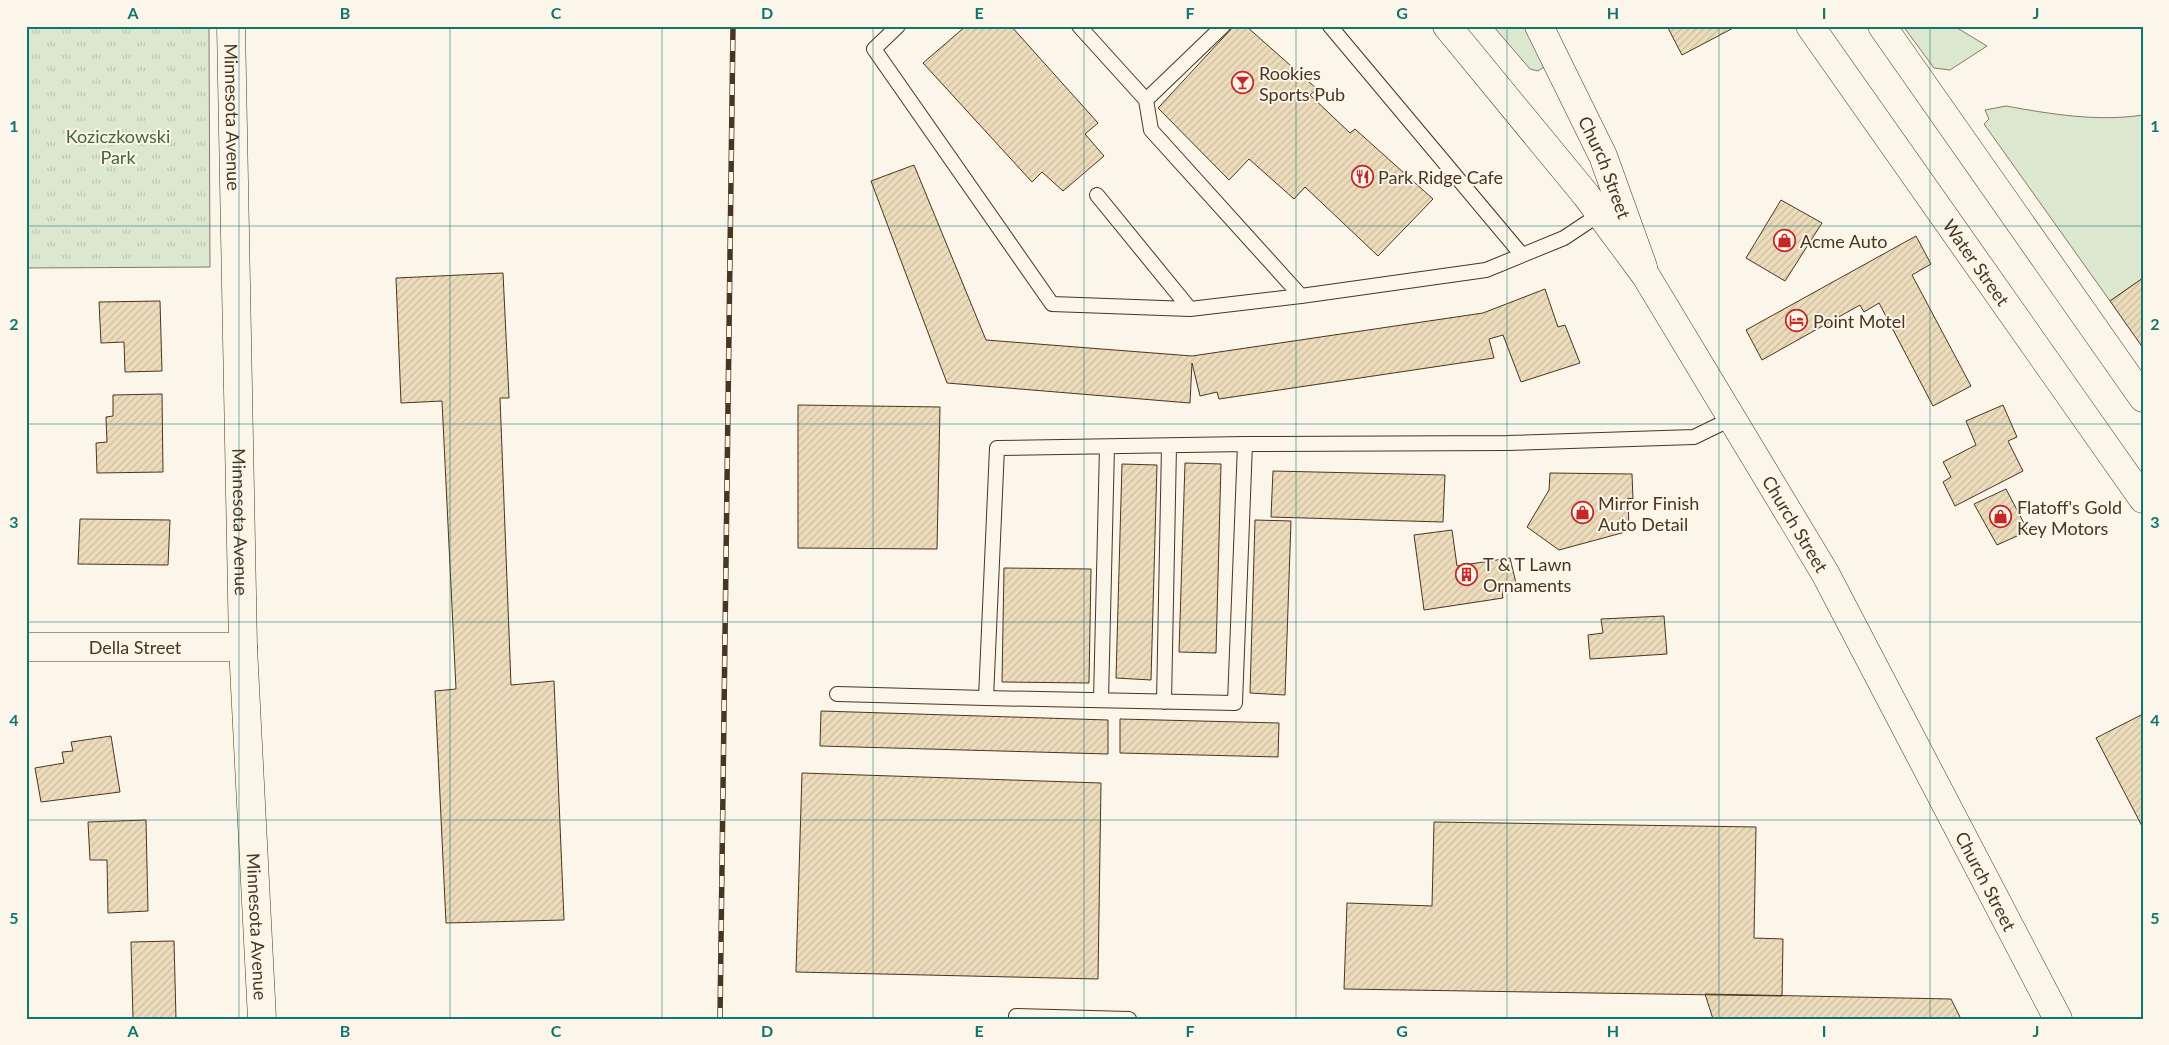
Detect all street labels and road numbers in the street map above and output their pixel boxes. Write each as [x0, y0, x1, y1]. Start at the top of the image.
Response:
street label: Minnesota Avenue [220, 43, 245, 191]
street label: Church Street [1574, 112, 1636, 222]
street label: Water Street [1938, 215, 2015, 310]
street label: Minnesota Avenue [228, 448, 253, 596]
street label: Church Street [1758, 471, 1833, 577]
street label: Della Street [89, 636, 182, 658]
street label: Church Street [1951, 828, 2021, 935]
street label: Minnesota Avenue [243, 852, 272, 1001]

